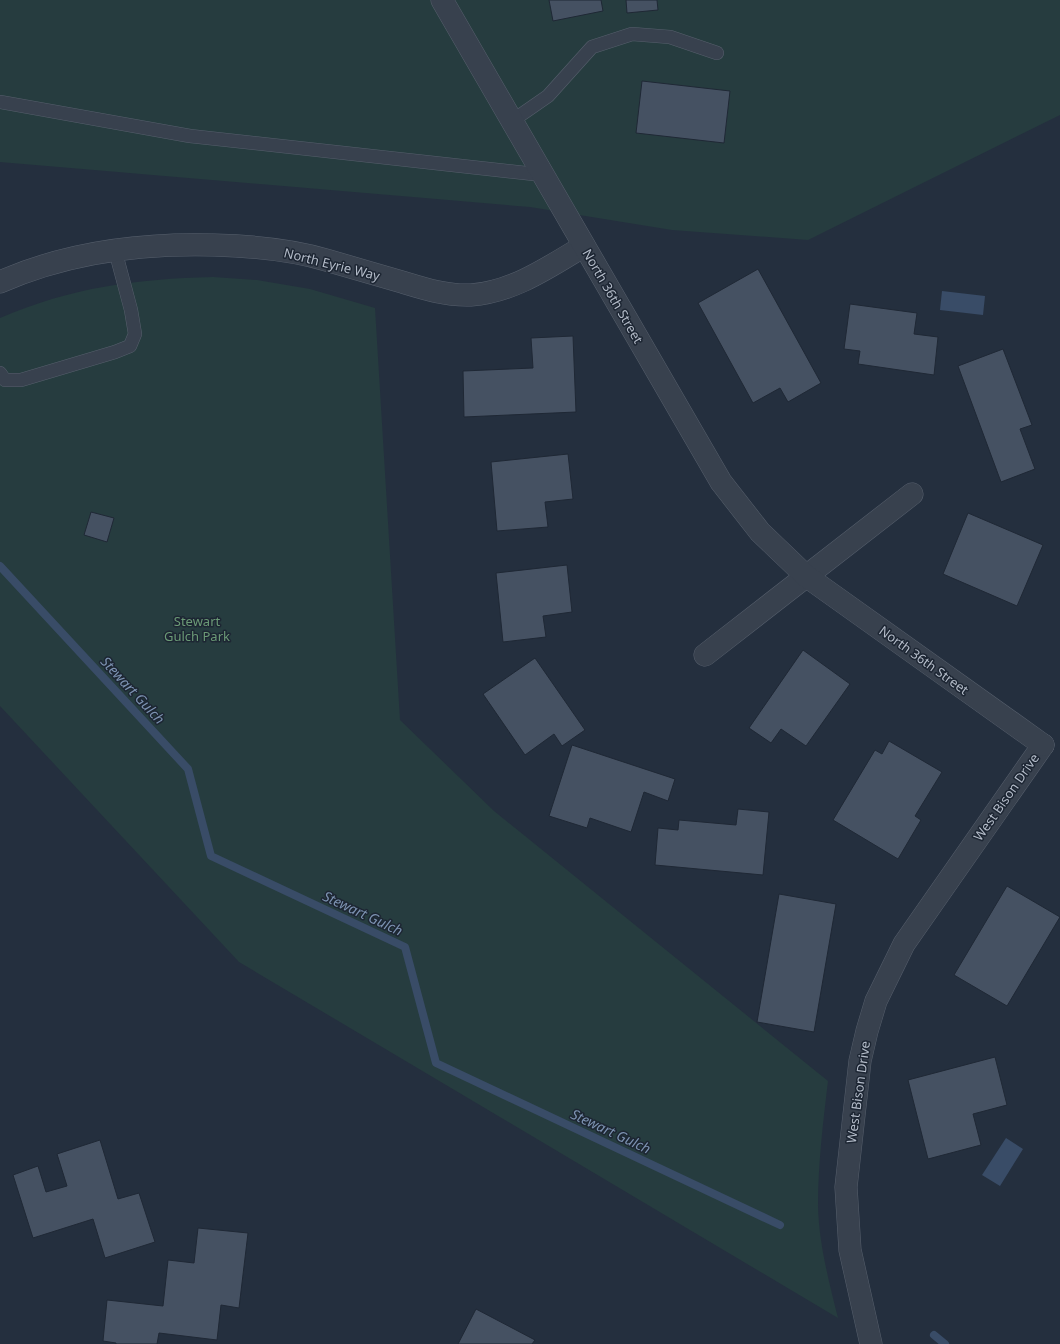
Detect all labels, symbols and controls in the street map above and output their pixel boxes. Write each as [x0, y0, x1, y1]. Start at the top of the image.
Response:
street label: North Eyrie Way [282, 243, 382, 285]
street label: North 36th Street [579, 245, 648, 347]
park label: Stewart Gulch Park [164, 612, 230, 645]
street label: North 36th Street [876, 621, 973, 699]
water label: Stewart Gulch [97, 652, 169, 728]
street label: West Bison Drive [969, 750, 1043, 844]
water label: Stewart Gulch [320, 886, 406, 940]
street label: West Bison Drive [842, 1040, 874, 1144]
water label: Stewart Gulch [568, 1104, 654, 1158]

